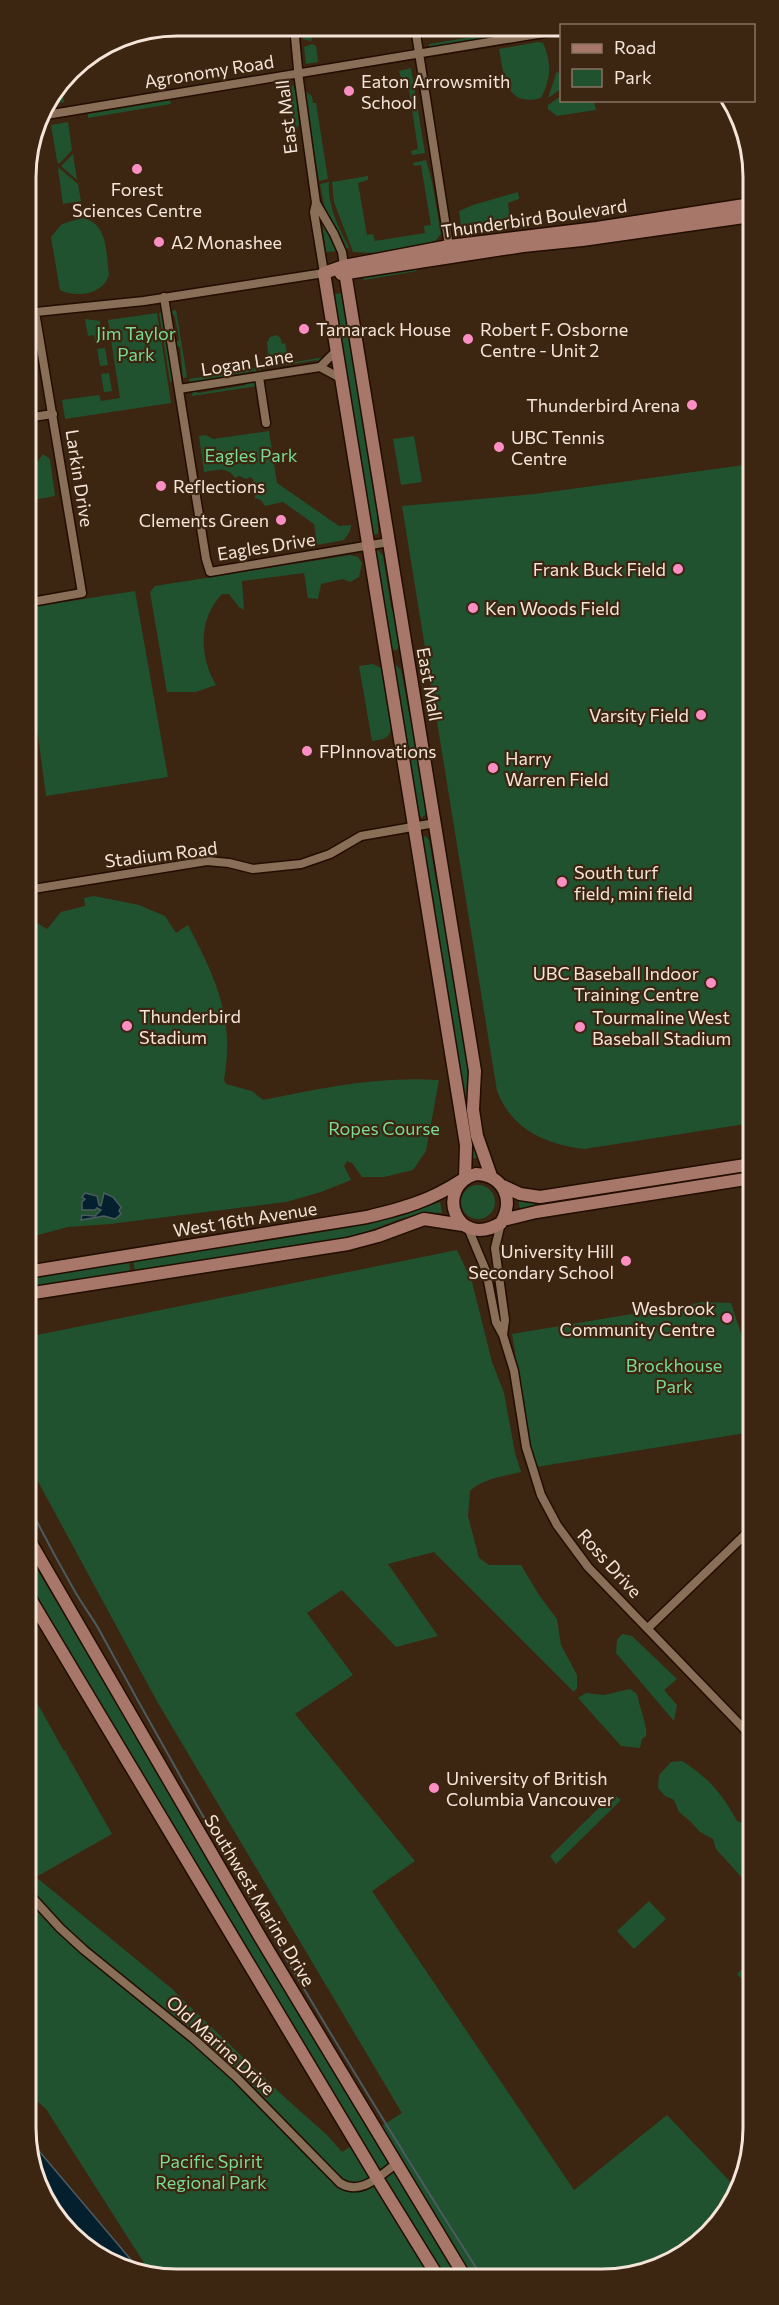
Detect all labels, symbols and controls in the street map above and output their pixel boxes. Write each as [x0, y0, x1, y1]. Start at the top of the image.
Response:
legend [560, 24, 755, 102]
text: Road [614, 36, 656, 58]
street label: Agronomy Road [143, 50, 275, 92]
text: Park [614, 66, 652, 88]
place label: Eaton Arrowsmith School [361, 70, 510, 113]
street label: East Mall [271, 79, 301, 155]
marker: Eaton Arrowsmith School [342, 84, 356, 98]
marker: Forest Sciences Centre [130, 162, 144, 176]
place label: Forest Sciences Centre [72, 178, 202, 221]
street label: Thunderbird Boulevard [440, 194, 628, 242]
place label: A2 Monashee [171, 231, 282, 253]
marker: A2 Monashee [152, 235, 166, 249]
place label: Tamarack House [316, 318, 451, 340]
place label: Robert F. Osborne Centre - Unit 2 [480, 318, 628, 361]
park label: Jim Taylor Park [96, 322, 176, 365]
marker: Tamarack House [297, 322, 311, 336]
marker: Robert F. Osborne Centre - Unit 2 [461, 332, 475, 346]
street label: Logan Lane [199, 344, 295, 380]
place label: Thunderbird Arena [526, 394, 680, 416]
marker: Thunderbird Arena [685, 398, 699, 412]
place label: UBC Tennis Centre [511, 426, 605, 469]
street label: Larkin Drive [61, 428, 99, 528]
marker: UBC Tennis Centre [492, 440, 506, 454]
park label: Eagles Park [204, 444, 298, 466]
place label: Reflections [173, 475, 265, 497]
marker: Reflections [154, 479, 168, 493]
place label: Clements Green [139, 509, 269, 531]
marker: Clements Green [274, 513, 288, 527]
street label: Eagles Drive [215, 527, 317, 565]
place label: Frank Buck Field [533, 558, 666, 580]
marker: Frank Buck Field [671, 562, 685, 576]
place label: Ken Woods Field [485, 597, 620, 619]
marker: Ken Woods Field [466, 601, 480, 615]
street label: East Mall [413, 645, 447, 723]
place label: Varsity Field [589, 704, 689, 726]
marker: Varsity Field [694, 708, 708, 722]
place label: FPInnovations [319, 740, 436, 762]
marker: FPInnovations [300, 744, 314, 758]
place label: Harry Warren Field [505, 747, 609, 790]
marker: Harry Warren Field [486, 761, 500, 775]
street label: Stadium Road [103, 836, 219, 872]
place label: South turf field, mini field [574, 861, 693, 904]
marker: South turf field, mini field [555, 875, 569, 889]
place label: UBC Baseball Indoor Training Centre [533, 962, 699, 1005]
marker: UBC Baseball Indoor Training Centre [704, 976, 718, 990]
place label: Thunderbird Stadium [139, 1005, 241, 1048]
place label: Tourmaline West Baseball Stadium [592, 1006, 731, 1049]
marker: Thunderbird Stadium [120, 1019, 134, 1033]
marker: Tourmaline West Baseball Stadium [573, 1020, 587, 1034]
park label: Ropes Course [328, 1117, 440, 1139]
street label: West 16th Avenue [172, 1197, 318, 1241]
place label: University Hill Secondary School [468, 1240, 614, 1283]
marker: University Hill Secondary School [619, 1254, 633, 1268]
place label: Wesbrook Community Centre [559, 1297, 715, 1340]
marker: Wesbrook Community Centre [720, 1311, 734, 1325]
park label: Brockhouse Park [626, 1354, 722, 1397]
street label: Ross Drive [573, 1524, 647, 1602]
place label: University of British Columbia Vancouver [446, 1767, 614, 1810]
marker: University of British Columbia Vancouver [427, 1781, 441, 1795]
street label: Southwest Marine Drive [200, 1810, 320, 1990]
street label: Old Marine Drive [162, 1991, 280, 2099]
park label: Pacific Spirit Regional Park [155, 2150, 267, 2193]

